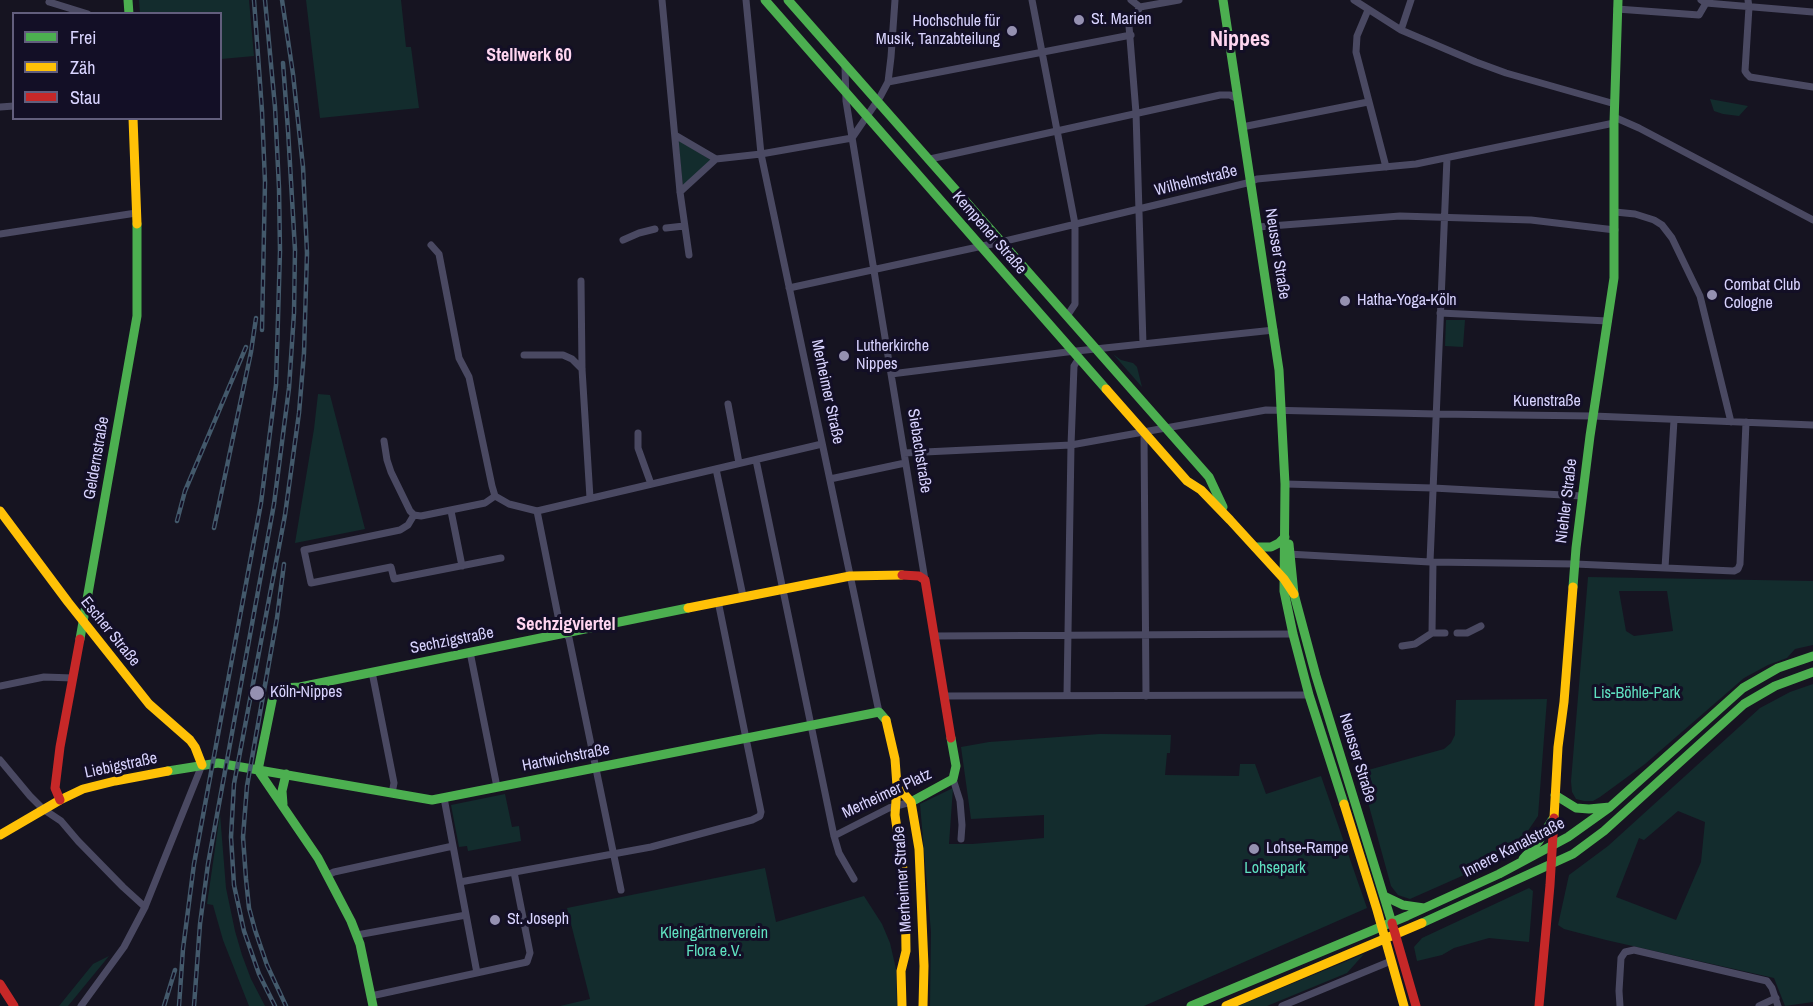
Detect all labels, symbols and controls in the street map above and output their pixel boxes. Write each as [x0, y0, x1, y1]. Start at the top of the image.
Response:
place label: St. Marien [1091, 10, 1152, 30]
legend [12, 12, 222, 120]
place label: Hochschule für Musik, Tanzabteilung [876, 12, 1000, 50]
marker: St. Marien [1072, 13, 1086, 27]
marker: Hochschule für Musik, Tanzabteilung [1005, 24, 1019, 38]
text: Frei [70, 25, 96, 50]
district label: Nippes [1210, 27, 1270, 53]
district label: Stellwerk 60 [486, 45, 572, 67]
text: Zäh [70, 55, 95, 80]
text: Stau [70, 85, 100, 110]
street label: Wilhelmstraße [1153, 161, 1239, 201]
street label: Kempener Straße [948, 188, 1030, 278]
street label: Neusser Straße [1260, 207, 1294, 301]
place label: Combat Club Cologne [1724, 276, 1801, 314]
marker: Combat Club Cologne [1705, 288, 1719, 302]
place label: Hatha-Yoga-Köln [1357, 291, 1457, 311]
marker: Hatha-Yoga-Köln [1338, 294, 1352, 308]
place label: Lutherkirche Nippes [856, 337, 929, 375]
street label: Merheimer Straße [807, 338, 847, 446]
marker: Lutherkirche Nippes [837, 349, 851, 363]
street label: Kuenstraße [1513, 392, 1581, 412]
street label: Siebachstraße [903, 407, 935, 495]
street label: Geldernstraße [80, 415, 114, 501]
street label: Niehler Straße [1552, 457, 1582, 545]
street label: Escher Straße [76, 593, 144, 671]
district label: Sechzigviertel [516, 614, 616, 636]
street label: Sechzigstraße [409, 624, 495, 658]
place label: Köln-Nippes [270, 683, 342, 703]
marker: Köln-Nippes [248, 684, 266, 702]
park label: Lis-Böhle-Park [1594, 684, 1680, 704]
street label: Neusser Straße [1334, 711, 1380, 805]
street label: Hartwichstraße [521, 740, 611, 776]
street label: Liebigstraße [83, 749, 159, 783]
street label: Merheimer Platz [839, 765, 935, 823]
street label: Innere Kanalstraße [1460, 814, 1568, 882]
street label: Merheimer Straße [890, 825, 916, 933]
place label: Lohse-Rampe [1266, 839, 1348, 859]
marker: Lohse-Rampe [1247, 842, 1261, 856]
park label: Lohsepark [1244, 859, 1306, 879]
place label: St. Joseph [507, 910, 569, 930]
marker: St. Joseph [488, 913, 502, 927]
park label: Kleingärtnerverein Flora e.V. [660, 924, 768, 962]

